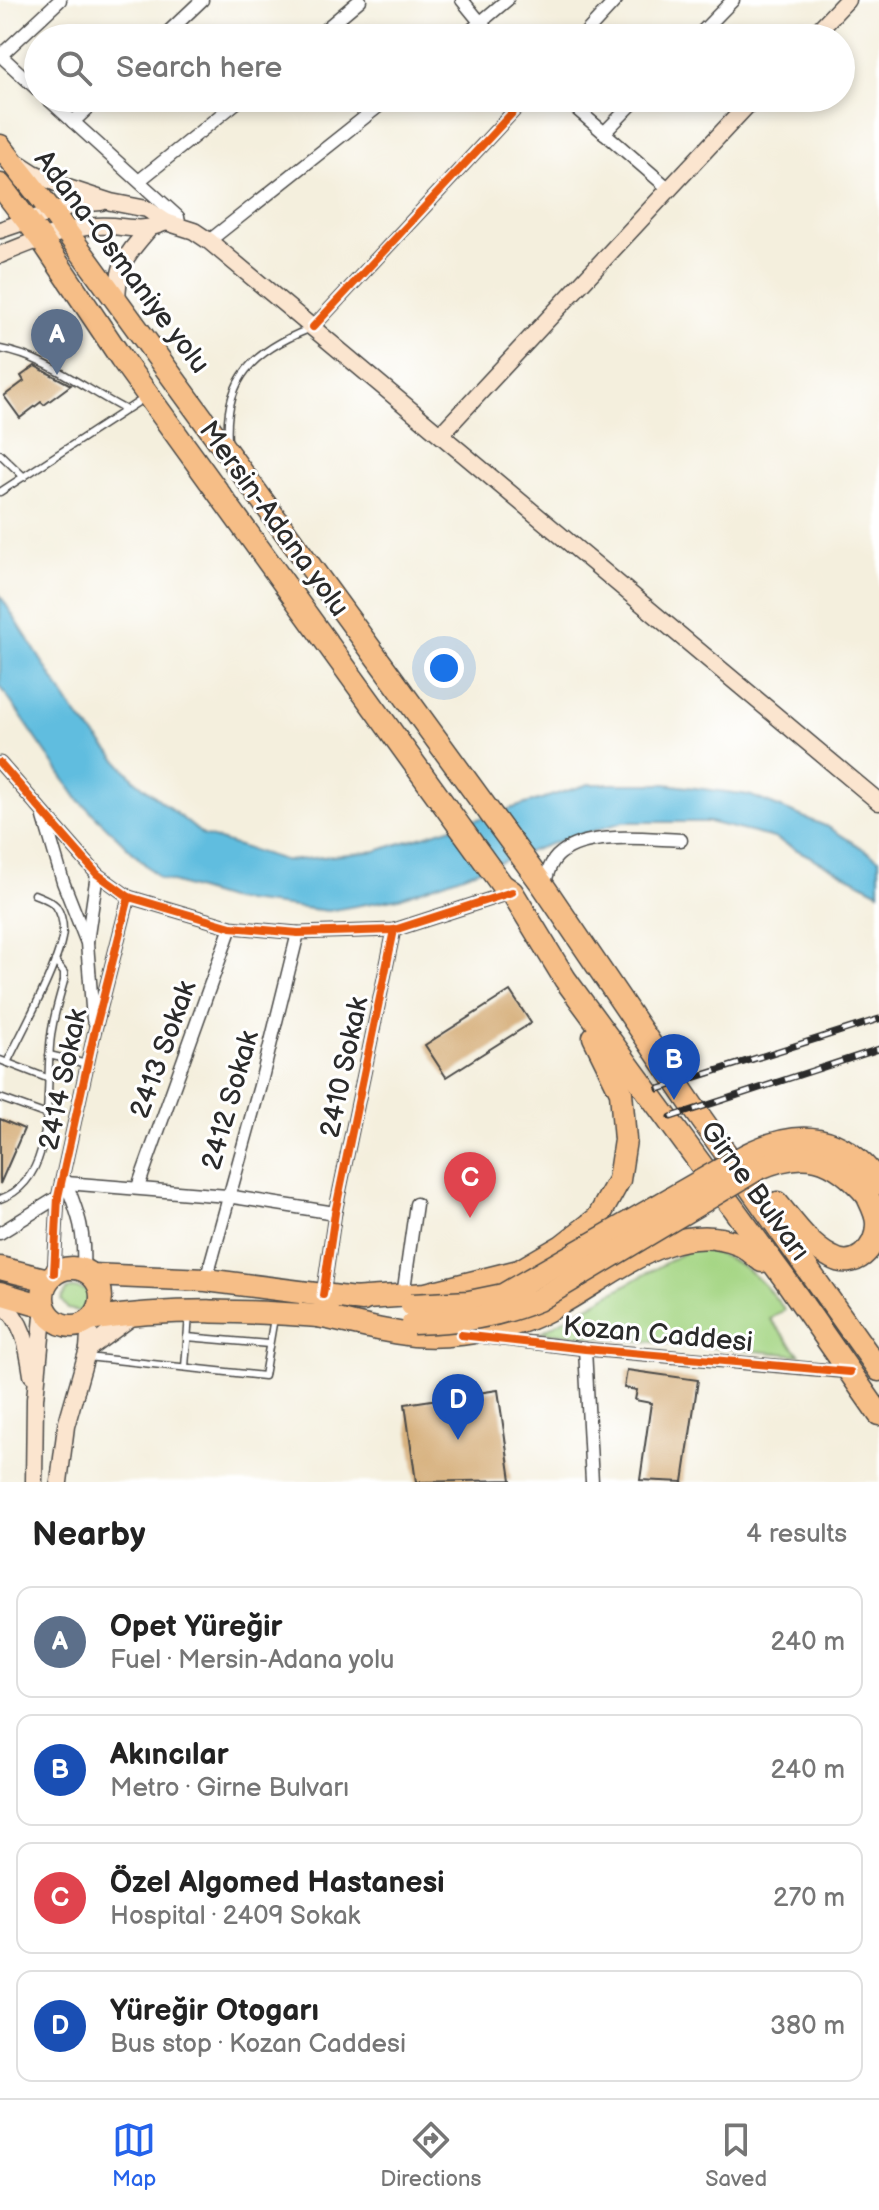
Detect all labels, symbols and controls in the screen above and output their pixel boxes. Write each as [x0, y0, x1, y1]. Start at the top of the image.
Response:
search box [24, 24, 855, 112]
icon: search [52, 46, 96, 90]
text: Search here [116, 50, 282, 86]
street label: Adana-Osmaniye yolu [28, 142, 218, 380]
pin: A [31, 309, 83, 375]
street label: Mersin-Adana yolu [192, 415, 356, 623]
your location [424, 648, 464, 688]
street label: 2413 Sokak [123, 976, 204, 1123]
street label: 2410 Sokak [313, 994, 376, 1141]
street label: 2414 Sokak [32, 1005, 95, 1153]
street label: 2412 Sokak [195, 1027, 266, 1174]
pin: B [648, 1034, 700, 1100]
street label: Girne Bulvarı [693, 1115, 816, 1267]
pin: C [444, 1152, 496, 1218]
street label: Kozan Caddesi [562, 1310, 754, 1359]
pin: D [432, 1374, 484, 1440]
text: Nearby [32, 1514, 146, 1555]
text: 4 results [746, 1519, 847, 1550]
text: Opet Yüreğir [110, 1609, 283, 1645]
text: A [52, 1627, 68, 1658]
text: 240 m [770, 1627, 845, 1658]
text: Fuel · Mersin-Adana yolu [110, 1645, 395, 1676]
text: Akıncılar [110, 1737, 229, 1773]
text: B [51, 1755, 69, 1786]
text: 240 m [770, 1755, 845, 1786]
text: Metro · Girne Bulvarı [110, 1773, 349, 1804]
text: Özel Algomed Hastanesi [110, 1865, 445, 1901]
text: C [51, 1883, 69, 1914]
text: 270 m [773, 1883, 845, 1914]
text: Hospital · 2409 Sokak [110, 1901, 360, 1932]
text: Yüreğir Otogarı [110, 1993, 319, 2029]
text: D [51, 2011, 69, 2042]
text: 380 m [770, 2011, 845, 2042]
text: Bus stop · Kozan Caddesi [110, 2029, 406, 2060]
tab: Map [112, 2118, 156, 2193]
tab: Directions [380, 2118, 481, 2193]
tab: Saved [705, 2118, 767, 2193]

